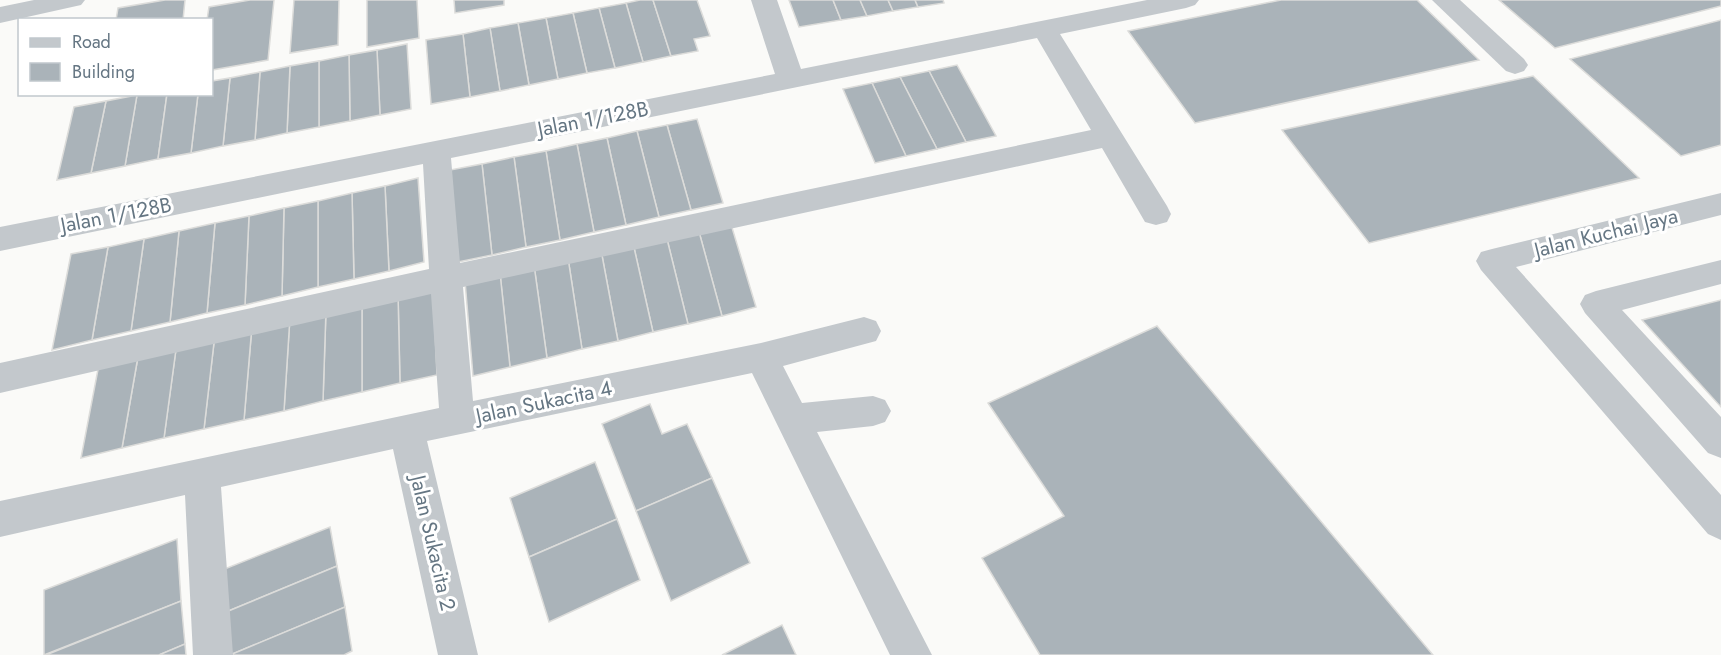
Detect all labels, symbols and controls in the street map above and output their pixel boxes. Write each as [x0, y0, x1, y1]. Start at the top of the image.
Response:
legend [18, 18, 213, 96]
text: Road [72, 29, 111, 55]
text: Building [72, 59, 135, 85]
street label: Jalan 1/128B [532, 94, 651, 145]
street label: Jalan 1/128B [55, 190, 174, 241]
street label: Jalan Kuchai Jaya [1528, 201, 1681, 266]
street label: Jalan Sukacita 4 [470, 373, 615, 432]
street label: Jalan Sukacita 2 [402, 469, 463, 614]

